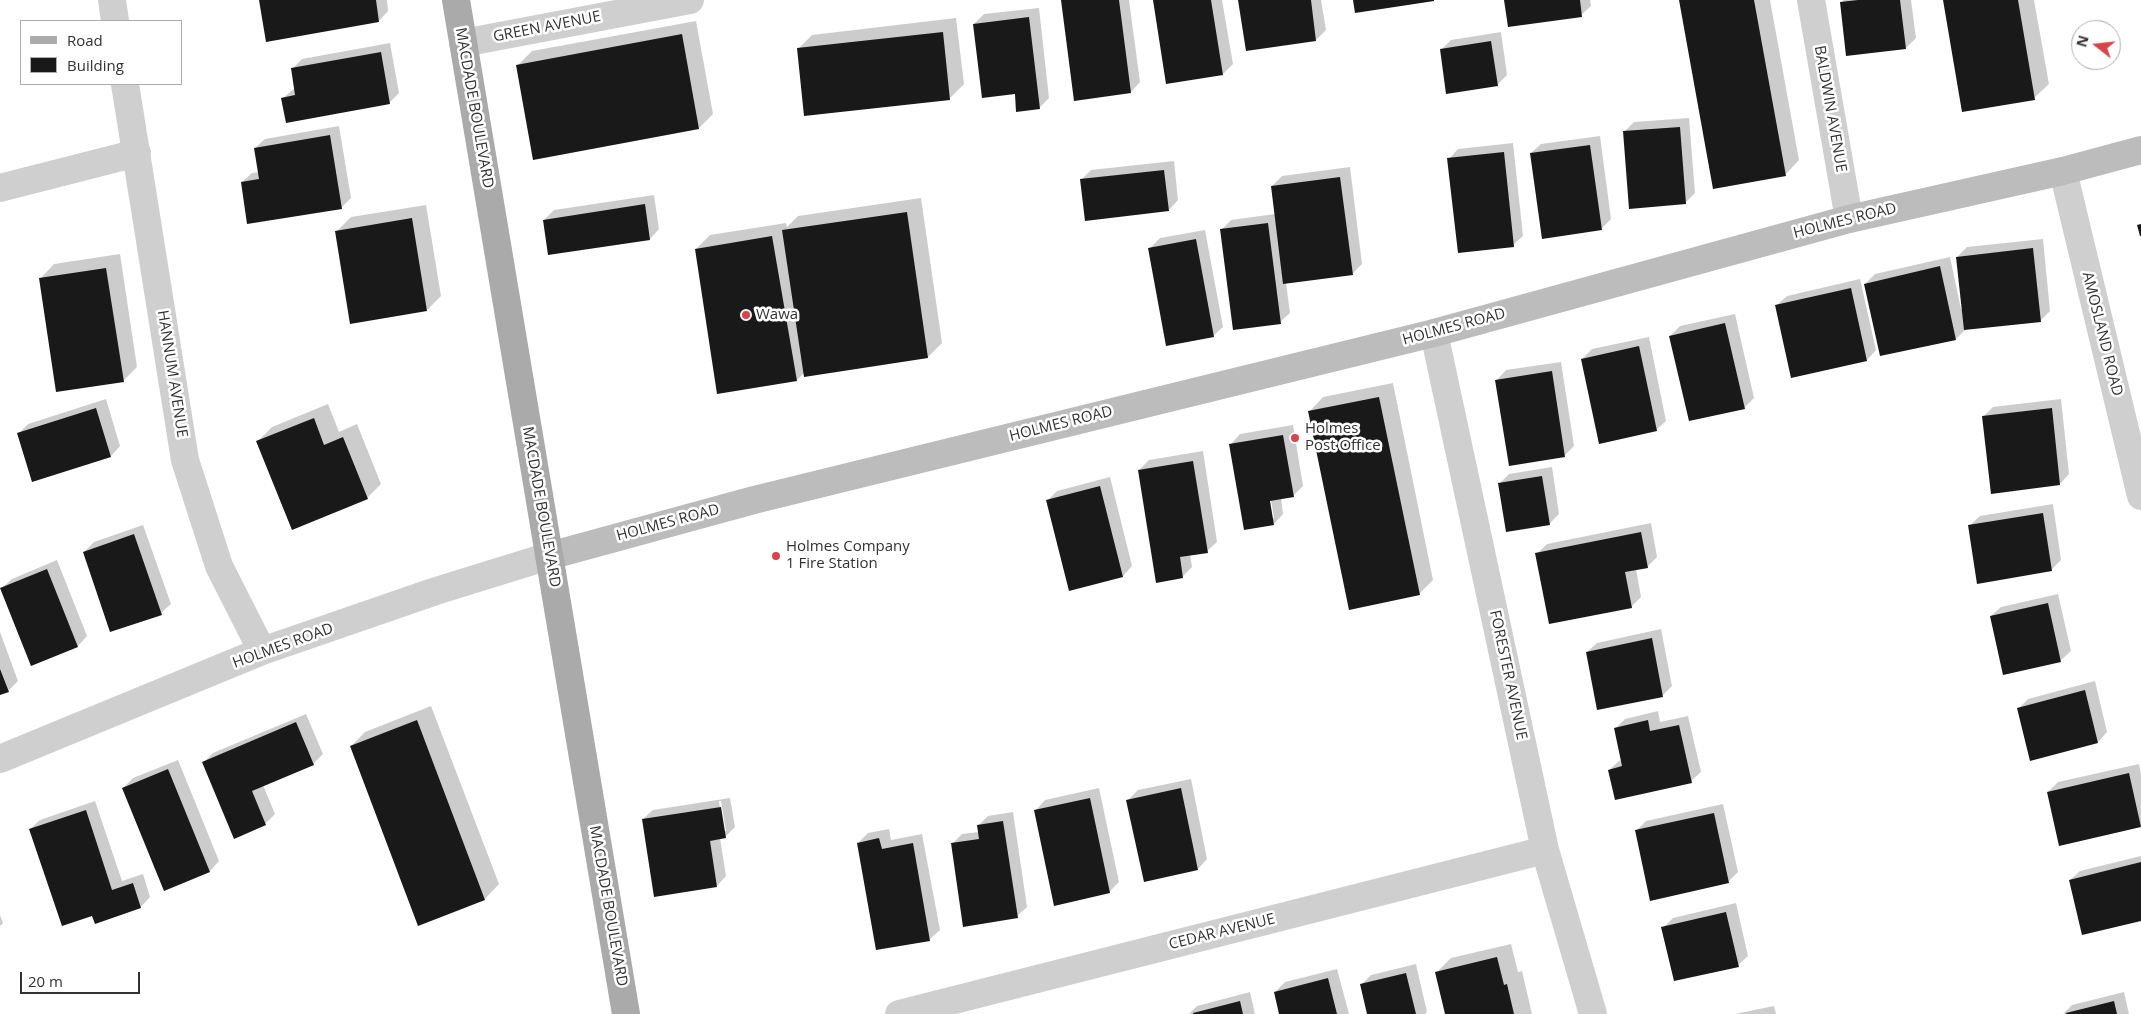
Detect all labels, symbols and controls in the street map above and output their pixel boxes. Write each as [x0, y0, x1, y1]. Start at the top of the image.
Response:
street label: GREEN AVENUE [492, 8, 602, 46]
legend [20, 20, 182, 85]
north arrow [2071, 20, 2121, 70]
street label: MACDADE BOULEVARD [451, 26, 497, 190]
text: Road [67, 30, 103, 50]
text: N [2071, 33, 2093, 49]
street label: BALDWIN AVENUE [1810, 44, 1850, 174]
text: Building [67, 55, 124, 75]
street label: HOLMES ROAD [1791, 199, 1899, 243]
street label: AMOSLAND ROAD [2078, 270, 2126, 398]
street label: HOLMES ROAD [1401, 305, 1507, 349]
place label: Wawa [756, 306, 798, 324]
street label: HANNUM AVENUE [153, 309, 191, 439]
marker: Wawa [740, 309, 752, 321]
street label: HOLMES ROAD [1007, 402, 1115, 446]
place label: Holmes Post Office [1305, 420, 1381, 455]
street label: MACDADE BOULEVARD [518, 425, 564, 589]
marker: Holmes Post Office [1289, 432, 1301, 444]
street label: HOLMES ROAD [615, 501, 721, 545]
place label: Holmes Company 1 Fire Station [786, 538, 910, 573]
marker: Holmes Company 1 Fire Station [770, 550, 782, 562]
street label: FORESTER AVENUE [1485, 608, 1531, 742]
street label: HOLMES ROAD [230, 619, 336, 673]
street label: MACDADE BOULEVARD [585, 824, 631, 988]
street label: CEDAR AVENUE [1167, 910, 1277, 954]
scale bar [22, 962, 142, 994]
text: 20 m [28, 971, 63, 991]

